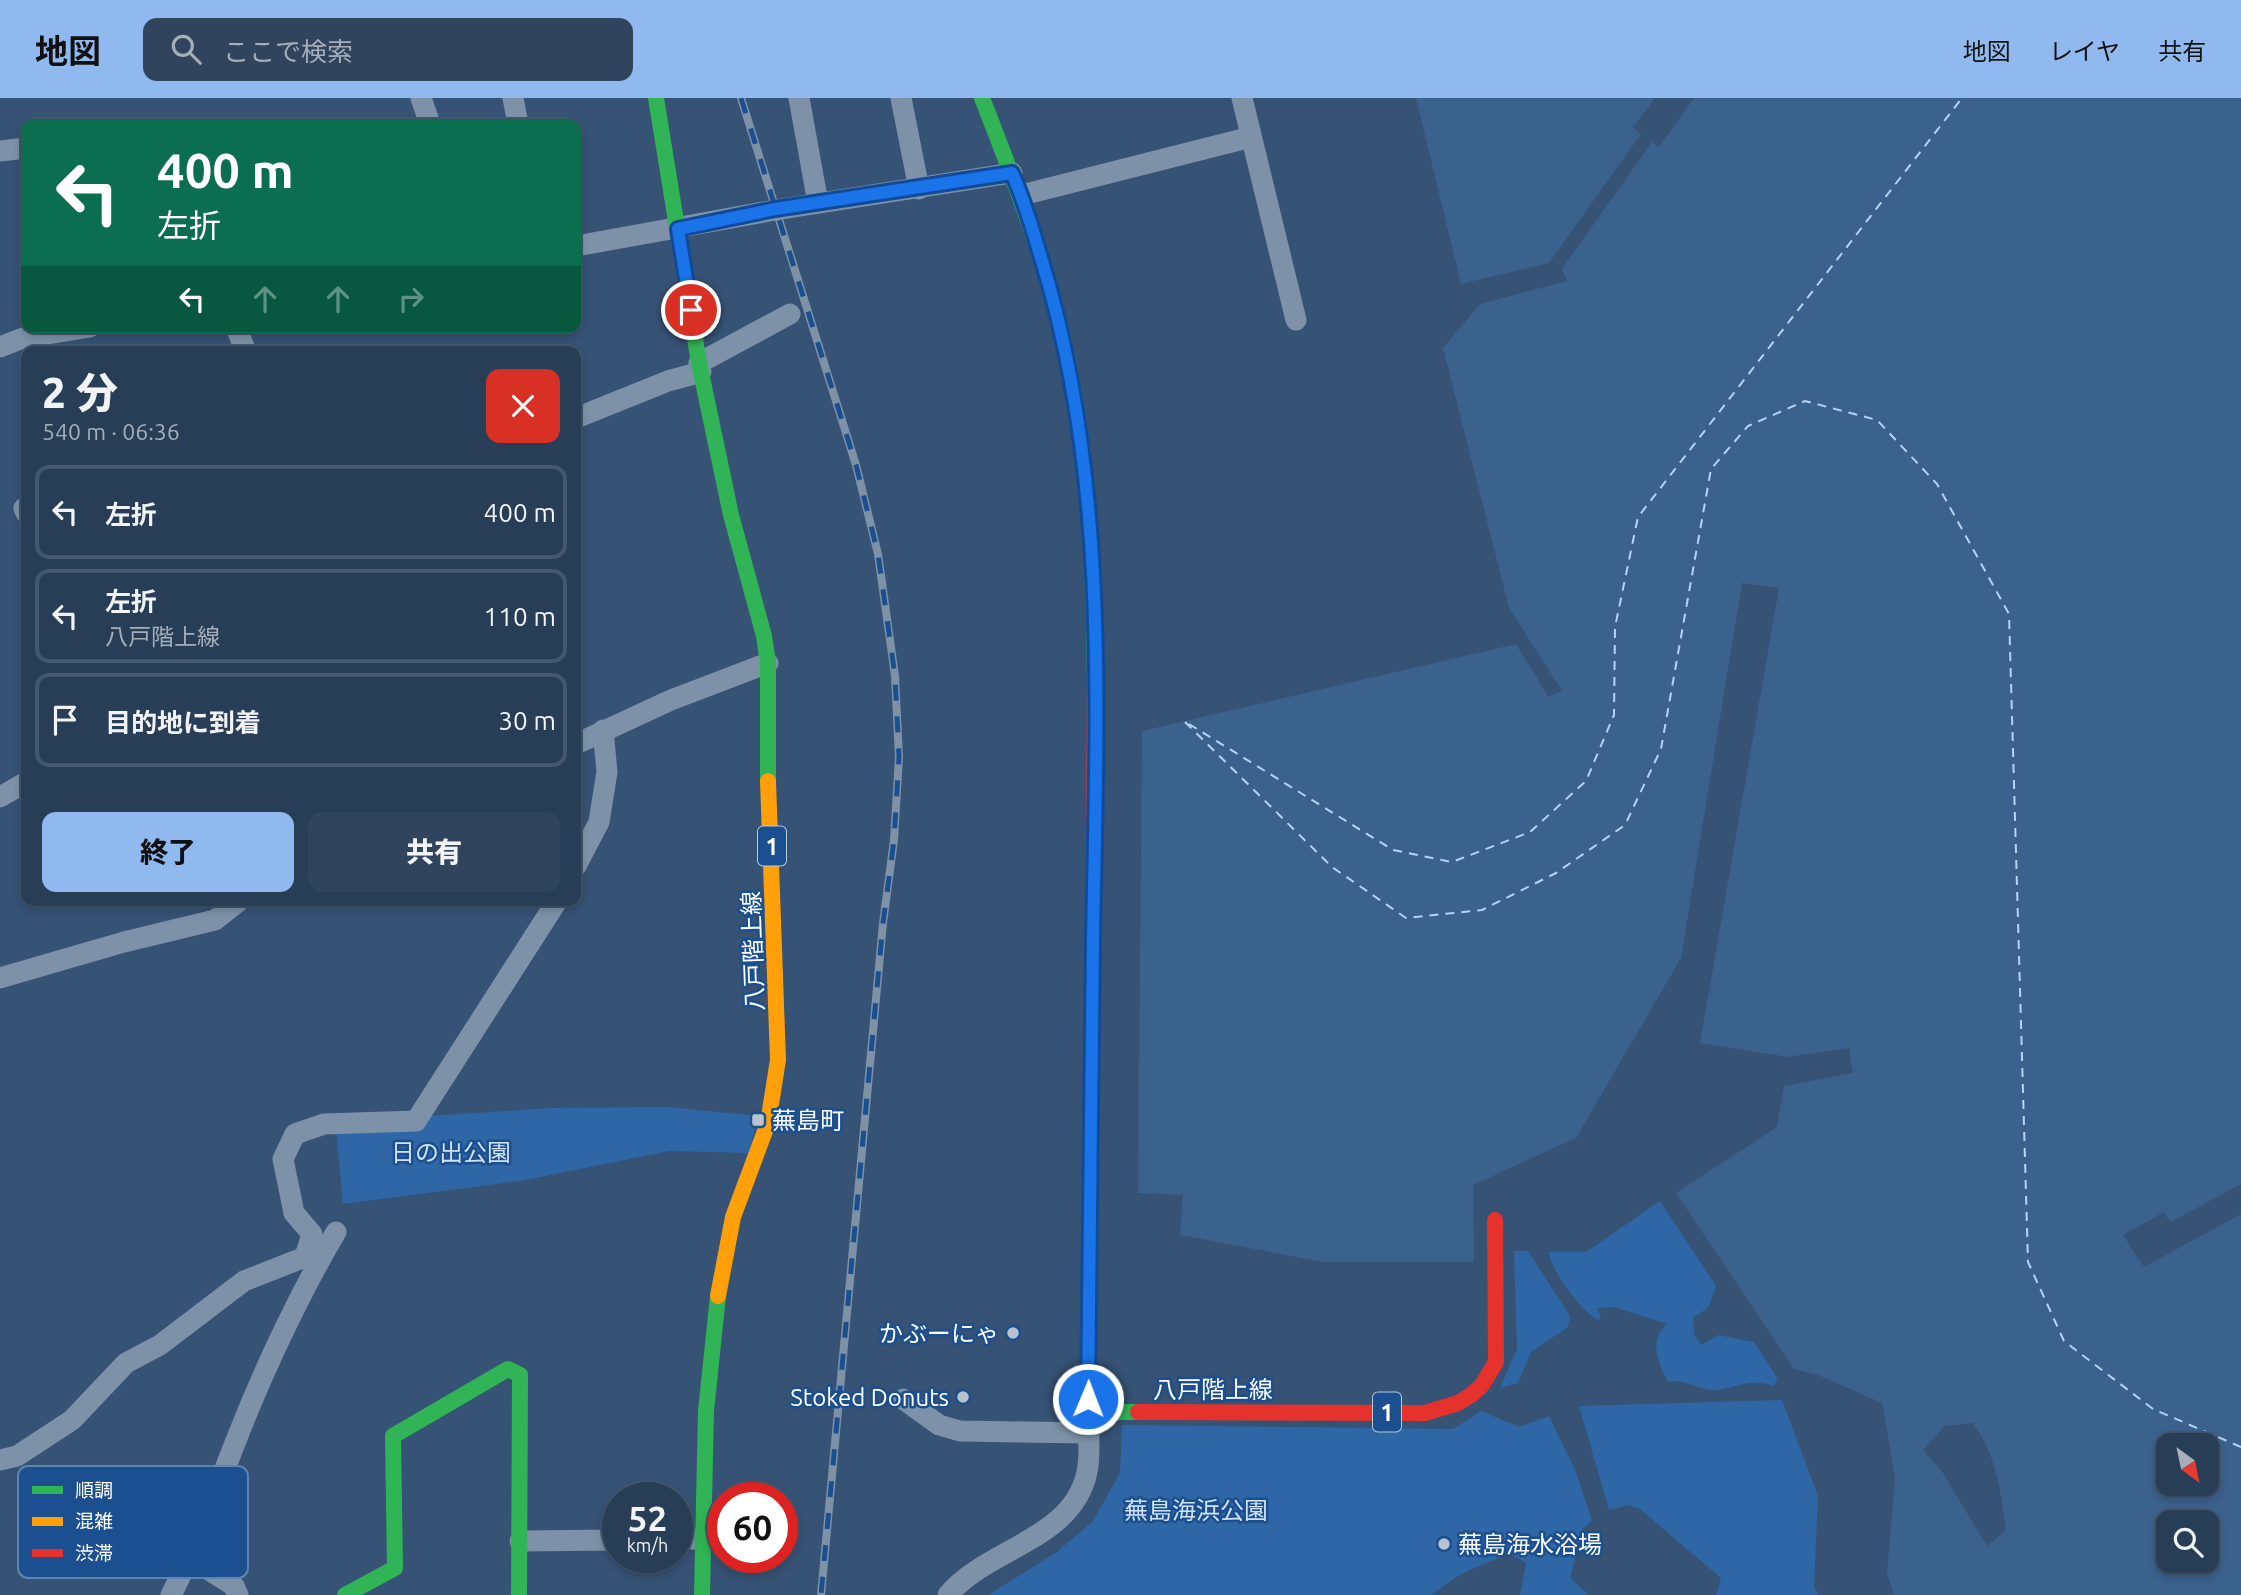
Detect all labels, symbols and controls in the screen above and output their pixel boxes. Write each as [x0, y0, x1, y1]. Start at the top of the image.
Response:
search box [143, 18, 633, 81]
icon: search [167, 30, 205, 68]
text: 地図 [35, 32, 101, 69]
text: ここで検索 [223, 37, 353, 66]
text: 地図 [1963, 38, 2011, 65]
text: レイヤ [2049, 38, 2120, 65]
text: 共有 [2158, 38, 2206, 65]
text: 400 m [157, 142, 294, 197]
icon: left [42, 147, 133, 238]
text: 左折 [157, 207, 221, 243]
icon: left [173, 280, 211, 318]
icon: ahead [246, 280, 284, 318]
icon: ahead [319, 280, 357, 318]
icon: right [392, 280, 430, 318]
pin [661, 280, 721, 340]
icon: arrive [672, 291, 710, 329]
text: 2 分 [42, 369, 118, 416]
button: close [486, 369, 560, 443]
text: 540 m · 06:36 [42, 419, 180, 444]
icon: left [46, 493, 84, 531]
text: 400 m [484, 498, 556, 527]
text: 左折 [105, 500, 157, 529]
text: 左折 [105, 587, 157, 616]
icon: left [46, 597, 84, 635]
text: 110 m [484, 602, 556, 631]
text: 八戸階上線 [105, 624, 220, 649]
icon: arrive [46, 701, 84, 739]
text: 30 m [498, 706, 556, 735]
text: 目的地に到着 [105, 708, 261, 737]
button: 終了 [42, 812, 294, 892]
button: 共有 [308, 812, 560, 892]
road number: 1 [758, 826, 786, 866]
street label: 八戸階上線 [737, 891, 769, 1011]
place label: 蕪島町 [772, 1107, 844, 1134]
marker: 蕪島町 [750, 1112, 766, 1128]
park label: 日の出公園 [391, 1139, 511, 1166]
place label: かぶーにゃ [879, 1320, 999, 1347]
marker: かぶーにゃ [1005, 1325, 1021, 1341]
position arrow [1051, 1362, 1125, 1436]
street label: 八戸階上線 [1153, 1376, 1273, 1403]
place label: Stoked Donuts [790, 1384, 949, 1411]
marker: Stoked Donuts [955, 1389, 971, 1405]
road number: 1 [1373, 1392, 1401, 1432]
north arrow [2156, 1433, 2219, 1496]
map controls [2156, 1433, 2219, 1573]
legend [18, 1466, 248, 1578]
text: 順調 [75, 1479, 113, 1501]
speed limit sign: 60 [707, 1482, 798, 1573]
park label: 蕪島海浜公園 [1124, 1497, 1268, 1524]
text: 52 [628, 1498, 667, 1538]
text: 混雑 [75, 1510, 113, 1532]
button: search [2156, 1510, 2219, 1573]
place label: 蕪島海水浴場 [1458, 1531, 1602, 1558]
text: km/h [627, 1535, 668, 1555]
marker: 蕪島海水浴場 [1436, 1536, 1452, 1552]
text: 渋滞 [75, 1542, 113, 1564]

